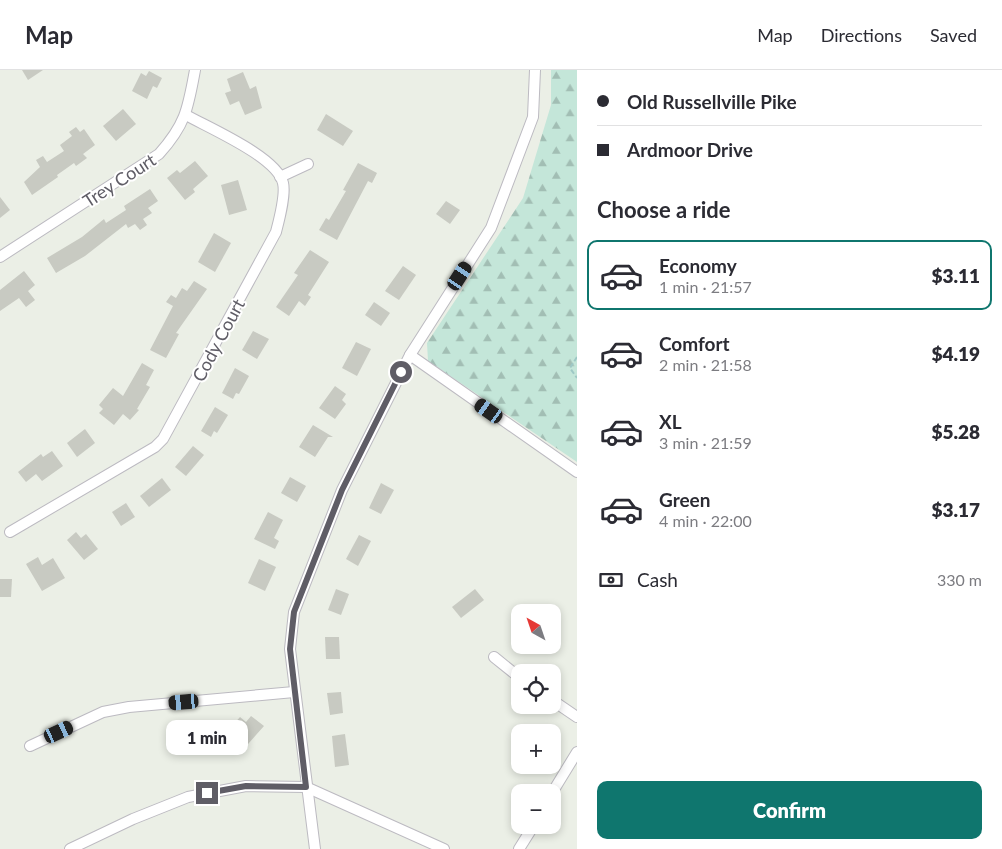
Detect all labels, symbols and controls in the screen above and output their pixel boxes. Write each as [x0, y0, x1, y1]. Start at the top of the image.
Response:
text: Map [25, 20, 73, 49]
text: Map [757, 24, 793, 46]
text: Directions [821, 24, 902, 46]
text: Saved [930, 24, 977, 46]
text: Old Russellville Pike [627, 90, 797, 113]
text: Ardmoor Drive [627, 138, 753, 161]
street label: Trey Court [78, 148, 160, 212]
text: Choose a ride [597, 196, 731, 223]
icon: car [599, 253, 644, 298]
text: Economy [659, 254, 737, 277]
car [445, 259, 474, 293]
text: $3.11 [931, 264, 980, 287]
text: 1 min · 21:57 [659, 277, 752, 296]
street label: Cody Court [187, 294, 249, 385]
icon: car [599, 331, 644, 376]
text: Comfort [659, 332, 730, 355]
text: $4.19 [931, 342, 980, 365]
text: 2 min · 21:58 [659, 355, 752, 374]
route start [390, 361, 412, 383]
car [472, 396, 505, 426]
icon: car [599, 409, 644, 454]
text: XL [659, 410, 682, 433]
text: $5.28 [931, 420, 980, 443]
text: 3 min · 21:59 [659, 433, 752, 452]
icon: car [599, 487, 644, 532]
text: Green [659, 488, 710, 511]
text: $3.17 [931, 498, 980, 521]
text: 4 min · 22:00 [659, 511, 752, 530]
icon: cash [597, 566, 625, 594]
text: Cash [637, 568, 678, 591]
text: 330 m [937, 570, 982, 589]
north arrow [511, 604, 561, 654]
map controls [511, 604, 561, 834]
button: locate [511, 664, 561, 714]
car [168, 693, 199, 711]
car [42, 719, 75, 745]
callout: 1 min [166, 720, 248, 756]
button: + [511, 724, 561, 774]
text: 1 min [187, 728, 227, 747]
button: Confirm [597, 781, 982, 839]
route end [196, 782, 218, 804]
button: − [511, 784, 561, 834]

